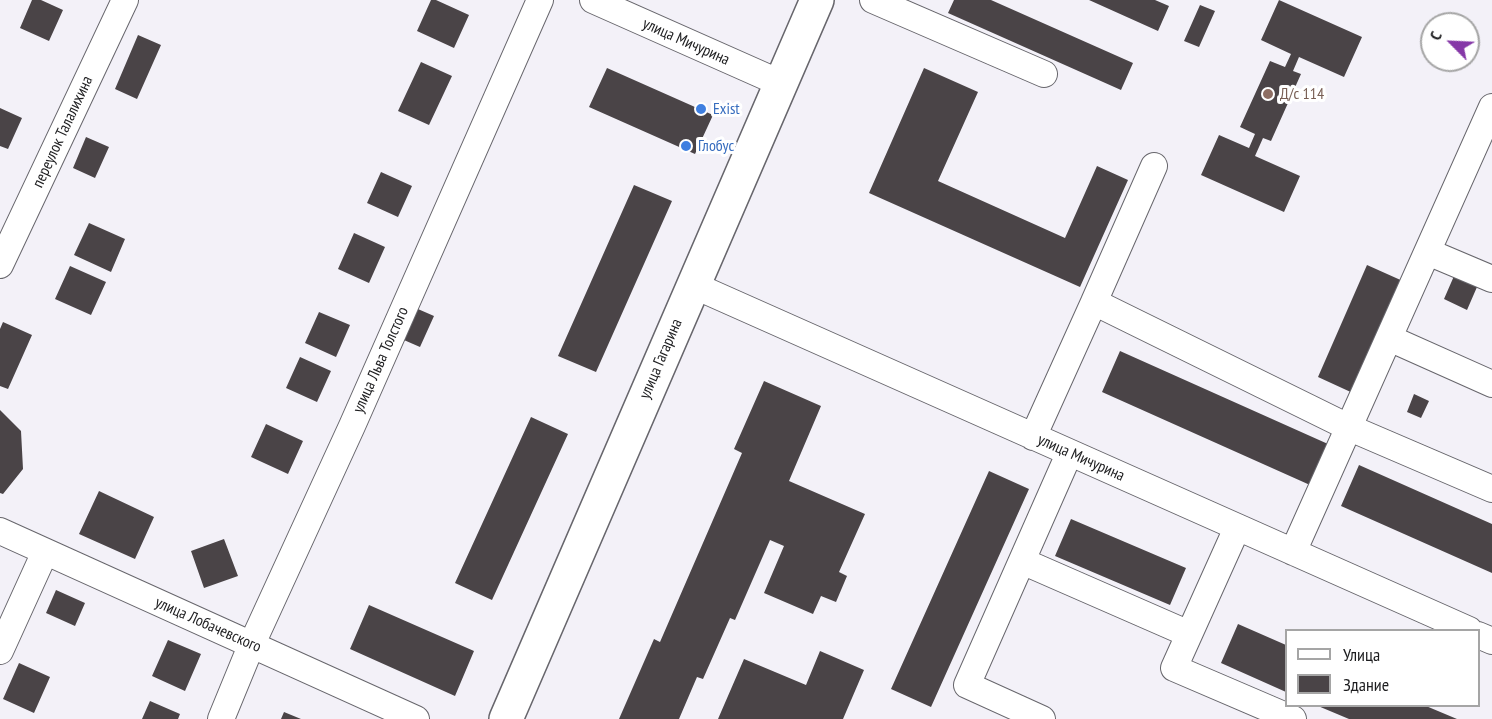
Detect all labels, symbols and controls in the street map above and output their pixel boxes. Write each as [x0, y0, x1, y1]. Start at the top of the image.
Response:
north arrow [1420, 12, 1480, 72]
street label: улица Мичурина [640, 14, 732, 70]
text: С [1425, 28, 1446, 43]
street label: переулок Талалихина [29, 73, 97, 191]
place label: Д/с 114 [1280, 84, 1324, 104]
marker: Д/с 114 [1261, 87, 1275, 101]
place label: Exist [713, 99, 740, 119]
marker: Exist [694, 102, 708, 116]
place label: Глобус [698, 136, 734, 156]
marker: Глобус [679, 139, 693, 153]
street label: улица Льва Толстого [349, 304, 413, 416]
street label: улица Гагарина [635, 316, 687, 402]
street label: улица Мичурина [1035, 430, 1127, 486]
street label: улица Лобачевского [152, 593, 264, 657]
legend [1285, 629, 1480, 707]
text: Улица [1343, 643, 1380, 666]
text: Здание [1343, 673, 1389, 696]

